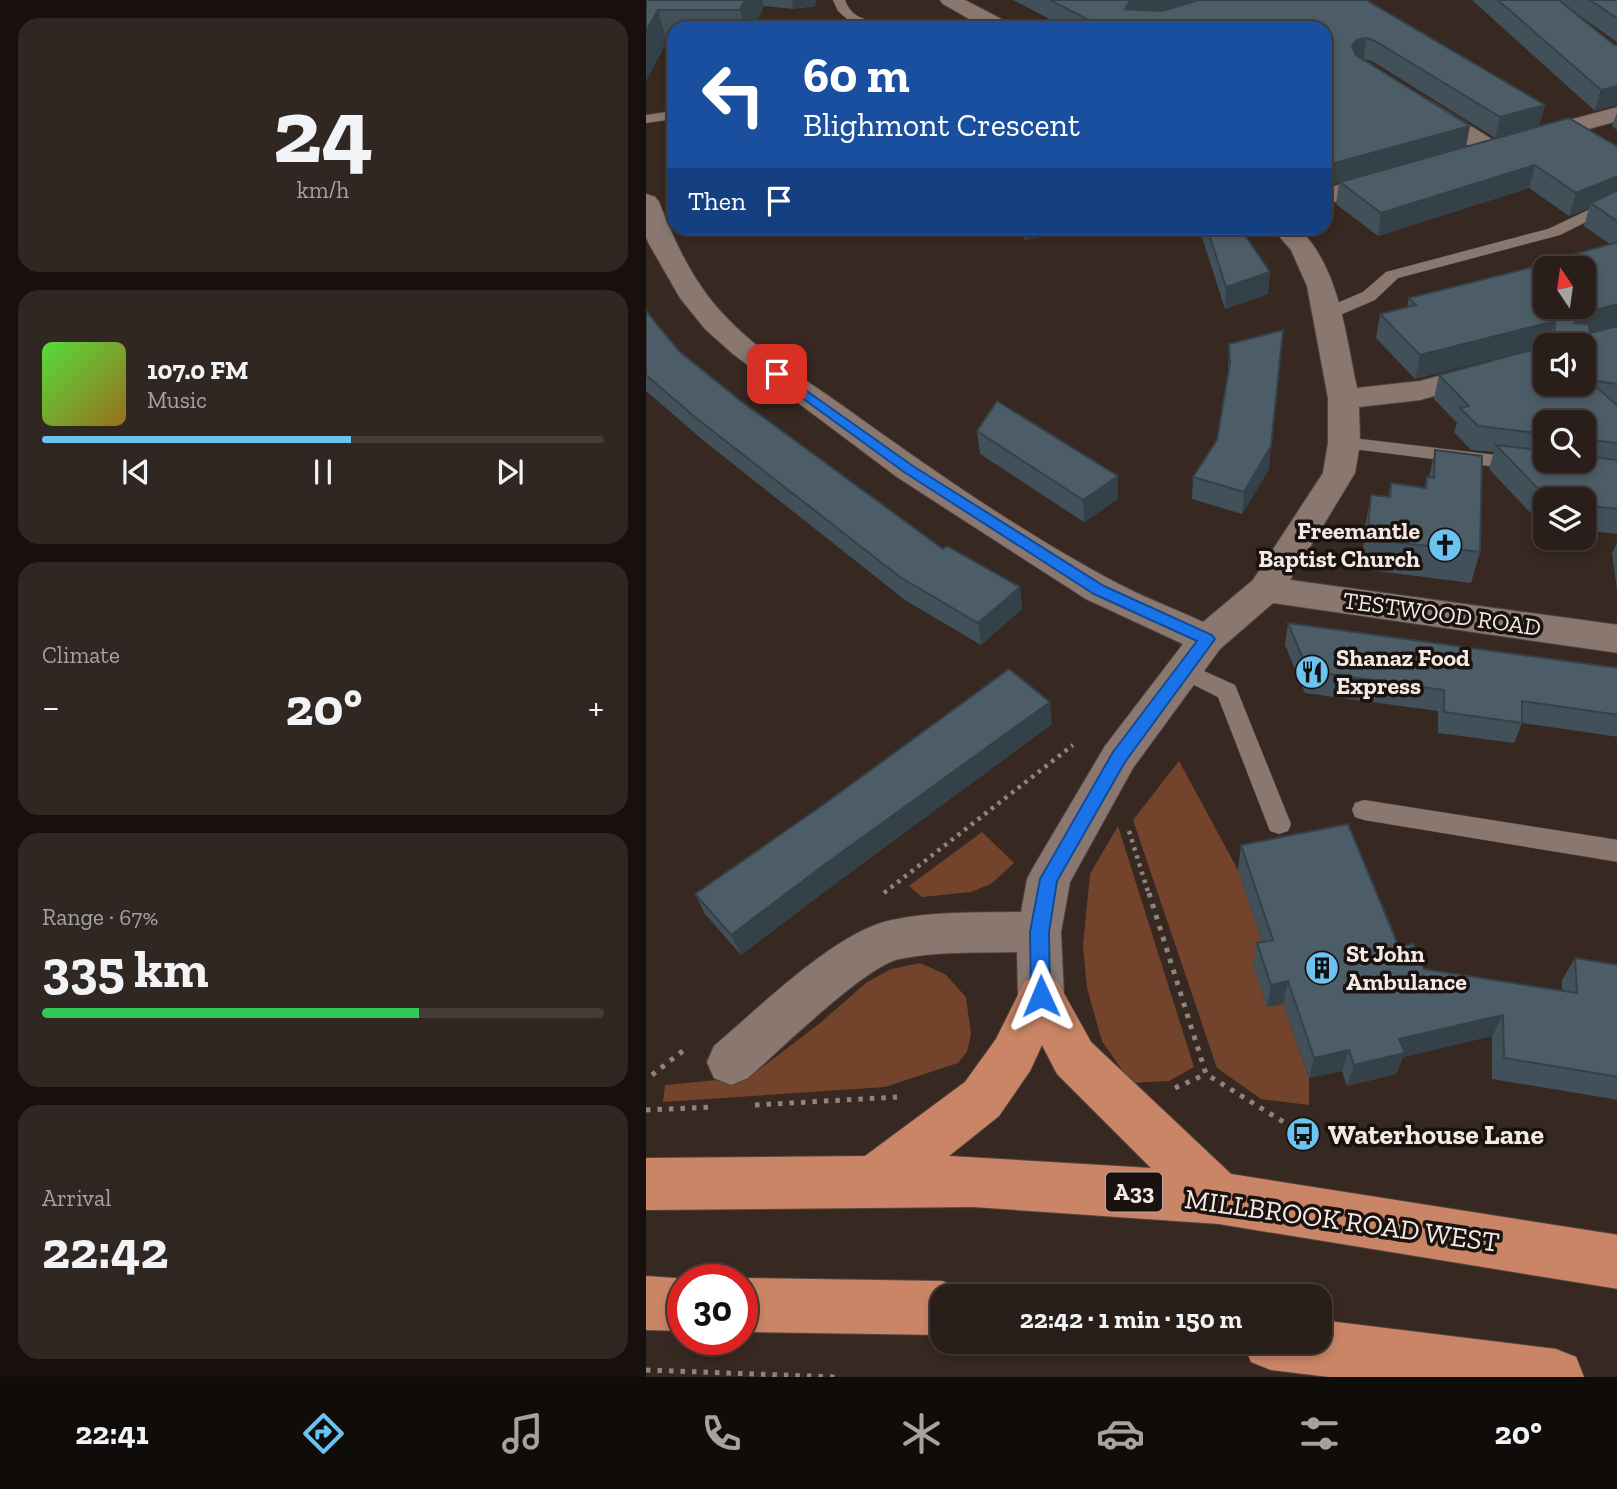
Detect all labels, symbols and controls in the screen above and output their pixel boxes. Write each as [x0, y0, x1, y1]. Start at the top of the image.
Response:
text: 60 m [803, 46, 910, 105]
icon: left [688, 49, 779, 140]
text: 24 [273, 76, 373, 185]
text: Blighmont Crescent [803, 106, 1080, 144]
text: km/h [297, 176, 349, 204]
icon: arrive [760, 182, 798, 220]
text: Then [688, 185, 746, 217]
north arrow [1533, 256, 1596, 318]
map controls [1533, 256, 1596, 550]
button: sound [1533, 333, 1596, 396]
pin [747, 344, 807, 404]
text: 107.0 FM [147, 354, 248, 386]
icon: arrive [758, 355, 796, 393]
text: Music [147, 386, 207, 414]
button: search [1533, 410, 1596, 473]
icon: previous [117, 453, 155, 491]
icon: pause [304, 453, 342, 491]
icon: next [491, 453, 529, 491]
button: layers [1533, 487, 1596, 550]
place label: Freemantle Baptist Church [1258, 516, 1420, 573]
church icon: Freemantle Baptist Church [1426, 526, 1464, 564]
street label: TESTWOOD ROAD [1341, 585, 1543, 642]
text: Climate [42, 641, 120, 669]
place label: Shanaz Food Express [1336, 643, 1470, 700]
restaurant icon: Shanaz Food Express [1293, 653, 1331, 691]
text: 20° [286, 676, 362, 738]
text: − [42, 684, 60, 730]
text: + [588, 684, 604, 730]
text: Range · 67% [42, 903, 158, 931]
text: 335 km [42, 938, 209, 1000]
place label: St John Ambulance [1346, 939, 1467, 996]
building icon: St John Ambulance [1303, 949, 1341, 987]
position arrow [1004, 959, 1078, 1033]
bus stop icon: Waterhouse Lane [1284, 1115, 1322, 1153]
place label: Waterhouse Lane [1328, 1118, 1544, 1151]
road number: A33 [1106, 1172, 1162, 1212]
street label: MILLBROOK ROAD WEST [1182, 1182, 1501, 1259]
text: Arrival [42, 1184, 111, 1212]
text: 22:42 [42, 1219, 168, 1281]
speed limit sign: 30 [667, 1264, 758, 1355]
text: 22:42 · 1 min · 150 m [1020, 1303, 1242, 1335]
icon: directions [299, 1409, 348, 1458]
icon: music [498, 1409, 547, 1458]
icon: phone [697, 1409, 746, 1458]
icon: climate [897, 1409, 946, 1458]
icon: car [1096, 1409, 1145, 1458]
icon: filters [1295, 1409, 1344, 1458]
text: 22:41 [75, 1414, 149, 1452]
text: 20° [1495, 1414, 1542, 1452]

